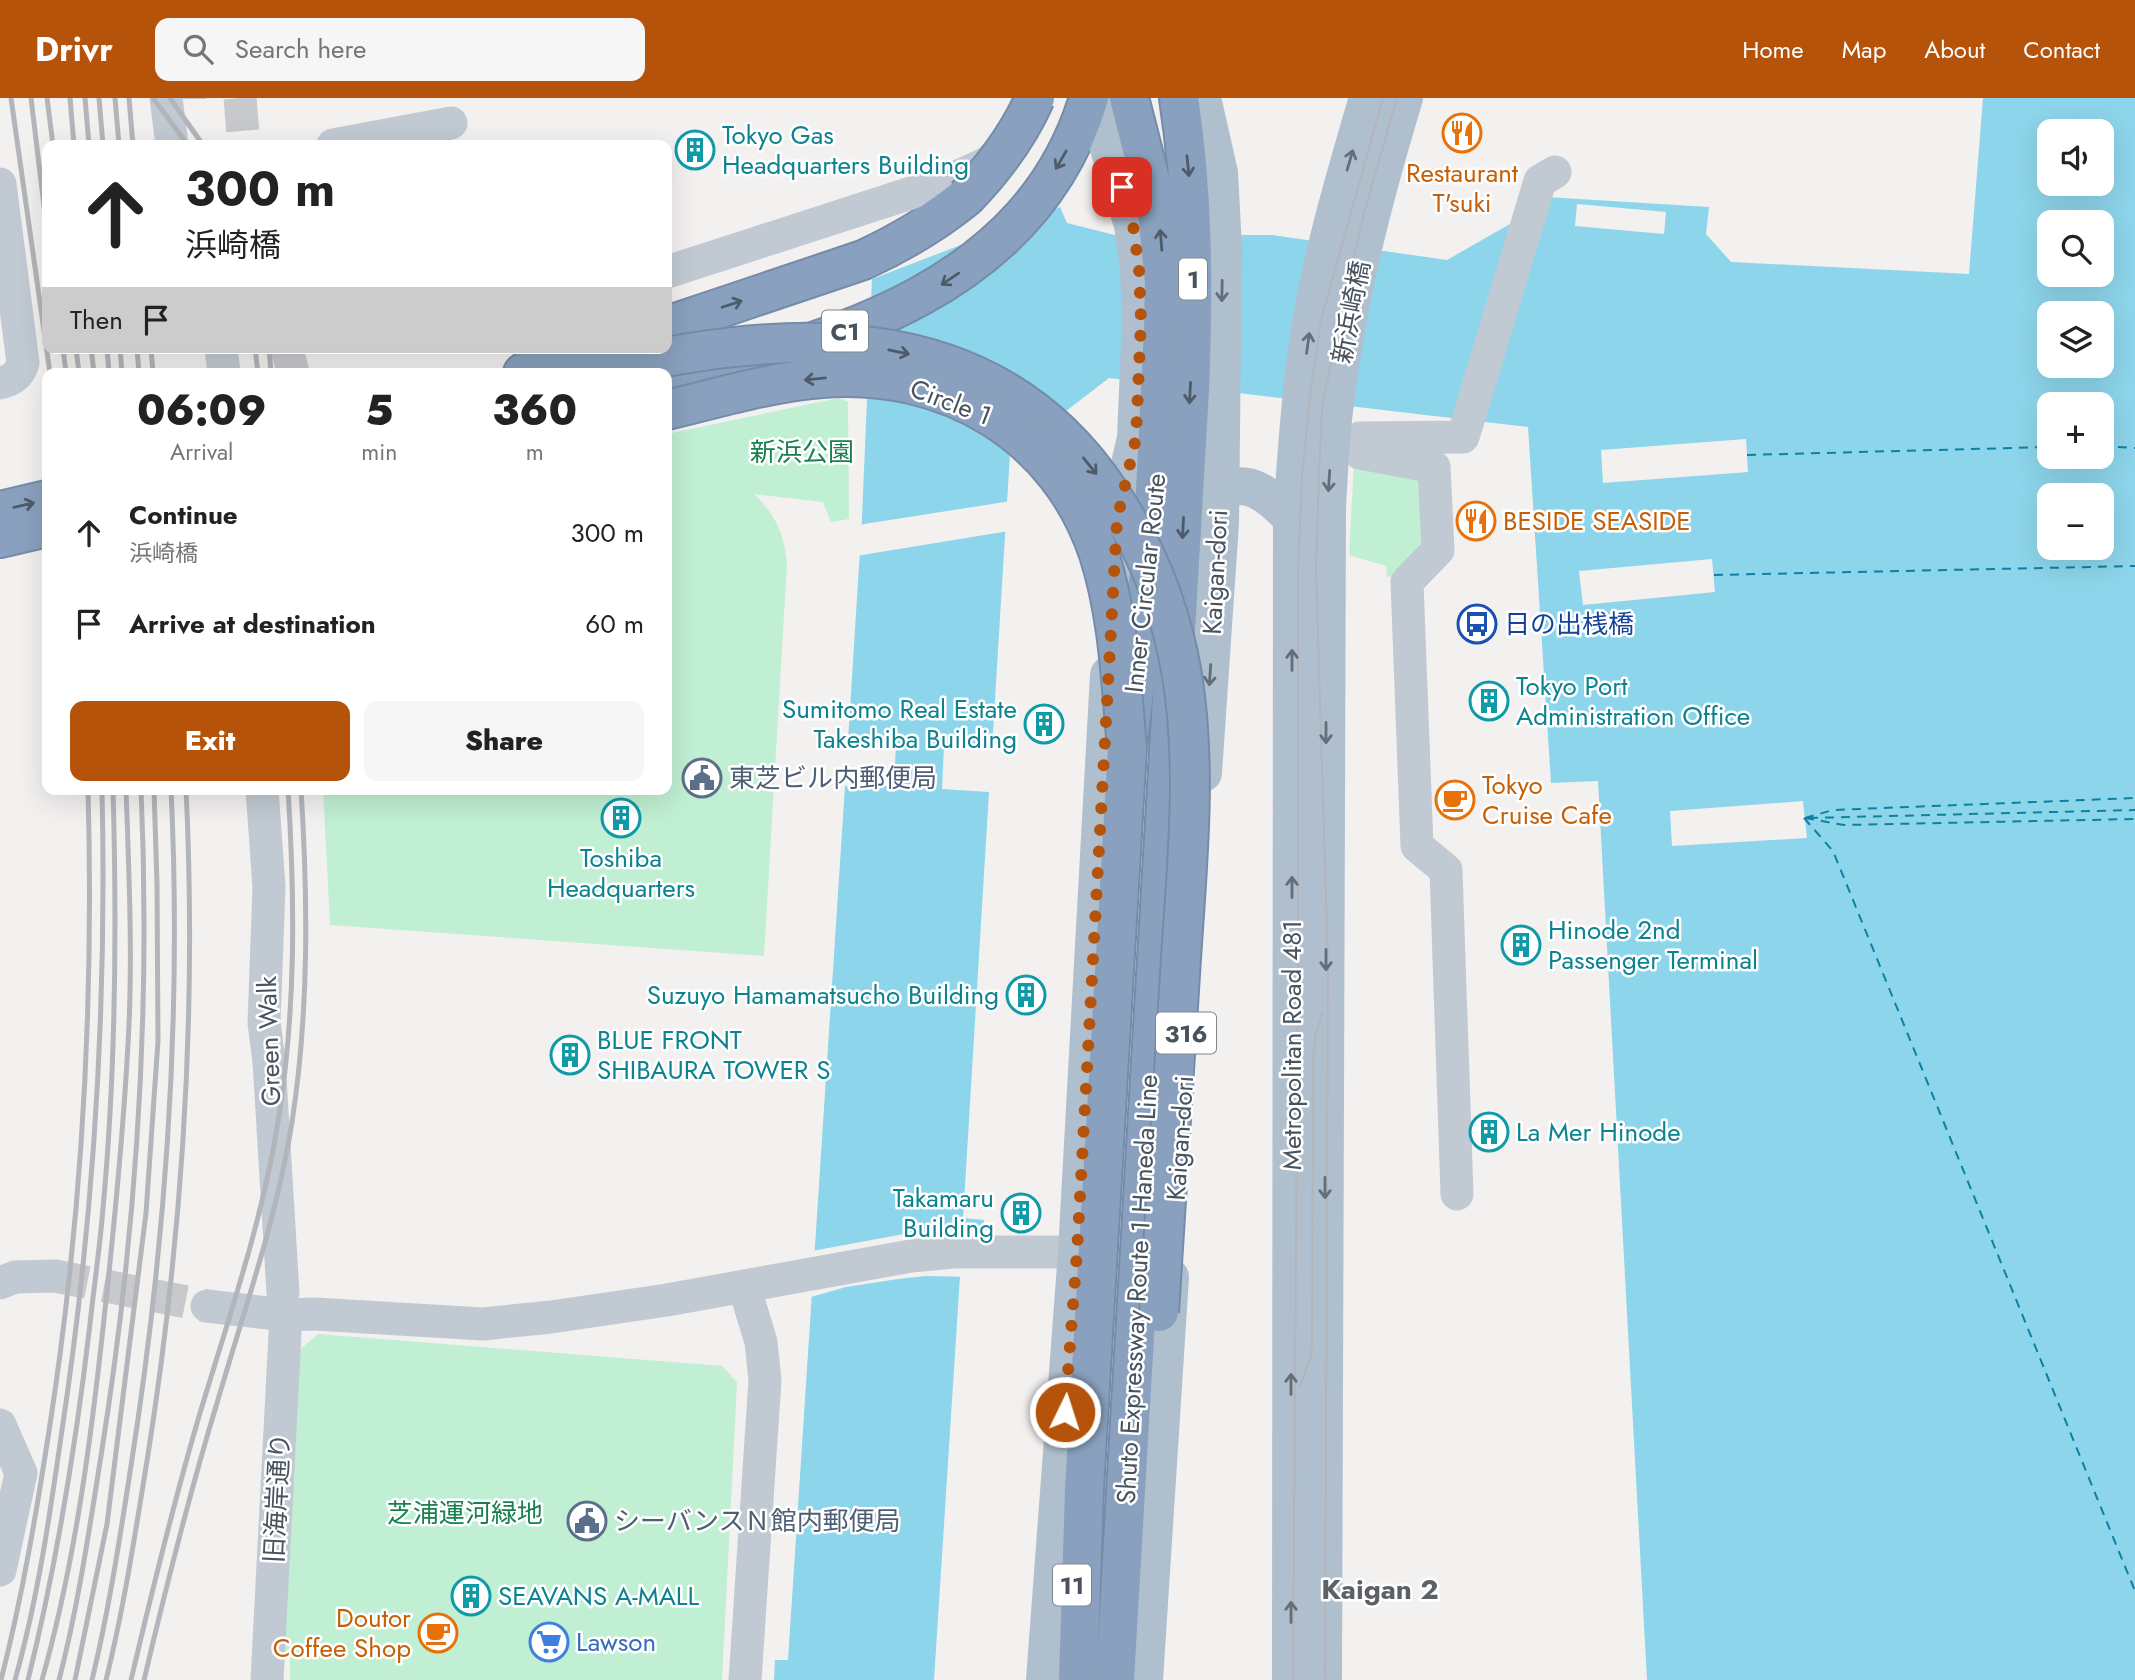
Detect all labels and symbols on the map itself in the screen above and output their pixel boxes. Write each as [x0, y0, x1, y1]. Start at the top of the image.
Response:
restaurant icon: Restaurant T'suki [1441, 112, 1483, 154]
place label: Tokyo Gas Headquarters Building [722, 116, 969, 184]
building icon: Tokyo Gas Headquarters Building [674, 129, 716, 171]
one-way arrow [1344, 149, 1357, 171]
one-way arrow [1054, 150, 1068, 170]
one-way arrow [1182, 154, 1195, 176]
place label: Restaurant T'suki [1406, 154, 1519, 222]
pin [1092, 157, 1152, 217]
one-way arrow [1154, 230, 1167, 252]
street label: 新浜崎橋 [1322, 257, 1380, 367]
road number: 1 [1179, 258, 1207, 300]
one-way arrow [941, 272, 960, 286]
one-way arrow [1216, 280, 1229, 303]
one-way arrow [720, 297, 742, 310]
road number: C1 [822, 310, 868, 352]
one-way arrow [1302, 332, 1315, 355]
one-way arrow [887, 345, 910, 359]
street label: Circle 1 [905, 369, 997, 435]
one-way arrow [804, 372, 827, 385]
one-way arrow [1184, 381, 1197, 404]
park label: 新浜公園 [750, 433, 854, 471]
one-way arrow [1082, 456, 1097, 474]
one-way arrow [1322, 469, 1335, 491]
street label: Inner Circular Route [1115, 472, 1175, 694]
one-way arrow [12, 498, 35, 511]
restaurant icon: BESIDE SEASIDE [1455, 500, 1497, 542]
place label: BESIDE SEASIDE [1503, 502, 1691, 540]
street label: Kaigan-dori [1193, 509, 1237, 635]
one-way arrow [1176, 516, 1189, 539]
bus stop icon: 日の出桟橋 [1456, 603, 1498, 645]
place label: 日の出桟橋 [1504, 605, 1634, 643]
one-way arrow [1285, 649, 1299, 672]
one-way arrow [1203, 663, 1216, 685]
place label: Tokyo Port Administration Office [1516, 667, 1750, 735]
building icon: Tokyo Port Administration Office [1468, 680, 1510, 722]
place label: Sumitomo Real Estate Takeshiba Building [782, 690, 1017, 758]
building icon: Sumitomo Real Estate Takeshiba Building [1023, 703, 1065, 745]
one-way arrow [1320, 721, 1333, 744]
public building icon: 東芝ビル内郵便局 [681, 757, 723, 799]
place label: 東芝ビル内郵便局 [729, 759, 937, 797]
place label: Tokyo Cruise Cafe [1482, 766, 1612, 834]
cafe icon: Tokyo Cruise Cafe [1434, 779, 1476, 821]
building icon: Toshiba Headquarters [600, 797, 642, 839]
place label: Toshiba Headquarters [547, 839, 695, 907]
one-way arrow [1285, 876, 1299, 899]
place label: Hinode 2nd Passenger Terminal [1548, 911, 1758, 979]
street label: Metropolitan Road 481 [1273, 920, 1311, 1170]
building icon: Hinode 2nd Passenger Terminal [1500, 924, 1542, 966]
one-way arrow [1319, 948, 1333, 971]
building icon: Suzuyo Hamamatsucho Building [1005, 974, 1047, 1016]
street label: Green Walk [248, 975, 290, 1107]
place label: Suzuyo Hamamatsucho Building [647, 976, 999, 1014]
road number: 316 [1156, 1013, 1216, 1054]
place label: BLUE FRONT SHIBAURA TOWER S [597, 1021, 830, 1089]
building icon: BLUE FRONT SHIBAURA TOWER S [549, 1034, 591, 1076]
street label: Shuto Expressway Route 1 Haneda Line [1107, 1073, 1167, 1505]
street label: Kaigan-dori [1157, 1074, 1203, 1202]
building icon: La Mer Hinode [1468, 1111, 1510, 1153]
place label: La Mer Hinode [1516, 1113, 1681, 1151]
one-way arrow [1318, 1176, 1332, 1199]
place label: Takamaru Building [893, 1179, 994, 1247]
building icon: Takamaru Building [1000, 1192, 1042, 1234]
one-way arrow [1284, 1373, 1298, 1396]
position arrow [1028, 1375, 1102, 1449]
street label: 旧海岸通り [255, 1432, 299, 1564]
park label: 芝浦運河緑地 [387, 1494, 543, 1532]
public building icon: シーバンスＮ館内郵便局 [566, 1500, 608, 1542]
place label: シーバンスＮ館内郵便局 [614, 1502, 901, 1540]
road number: 11 [1053, 1564, 1091, 1605]
district label: Kaigan 2 [1321, 1569, 1439, 1610]
building icon: SEAVANS A-MALL [450, 1575, 492, 1617]
place label: SEAVANS A-MALL [498, 1577, 700, 1615]
place label: Doutor Coffee Shop [273, 1599, 411, 1667]
one-way arrow [1284, 1601, 1298, 1624]
cafe icon: Doutor Coffee Shop [417, 1612, 459, 1654]
supermarket icon: Lawson [528, 1621, 570, 1663]
place label: Lawson [576, 1623, 656, 1661]

